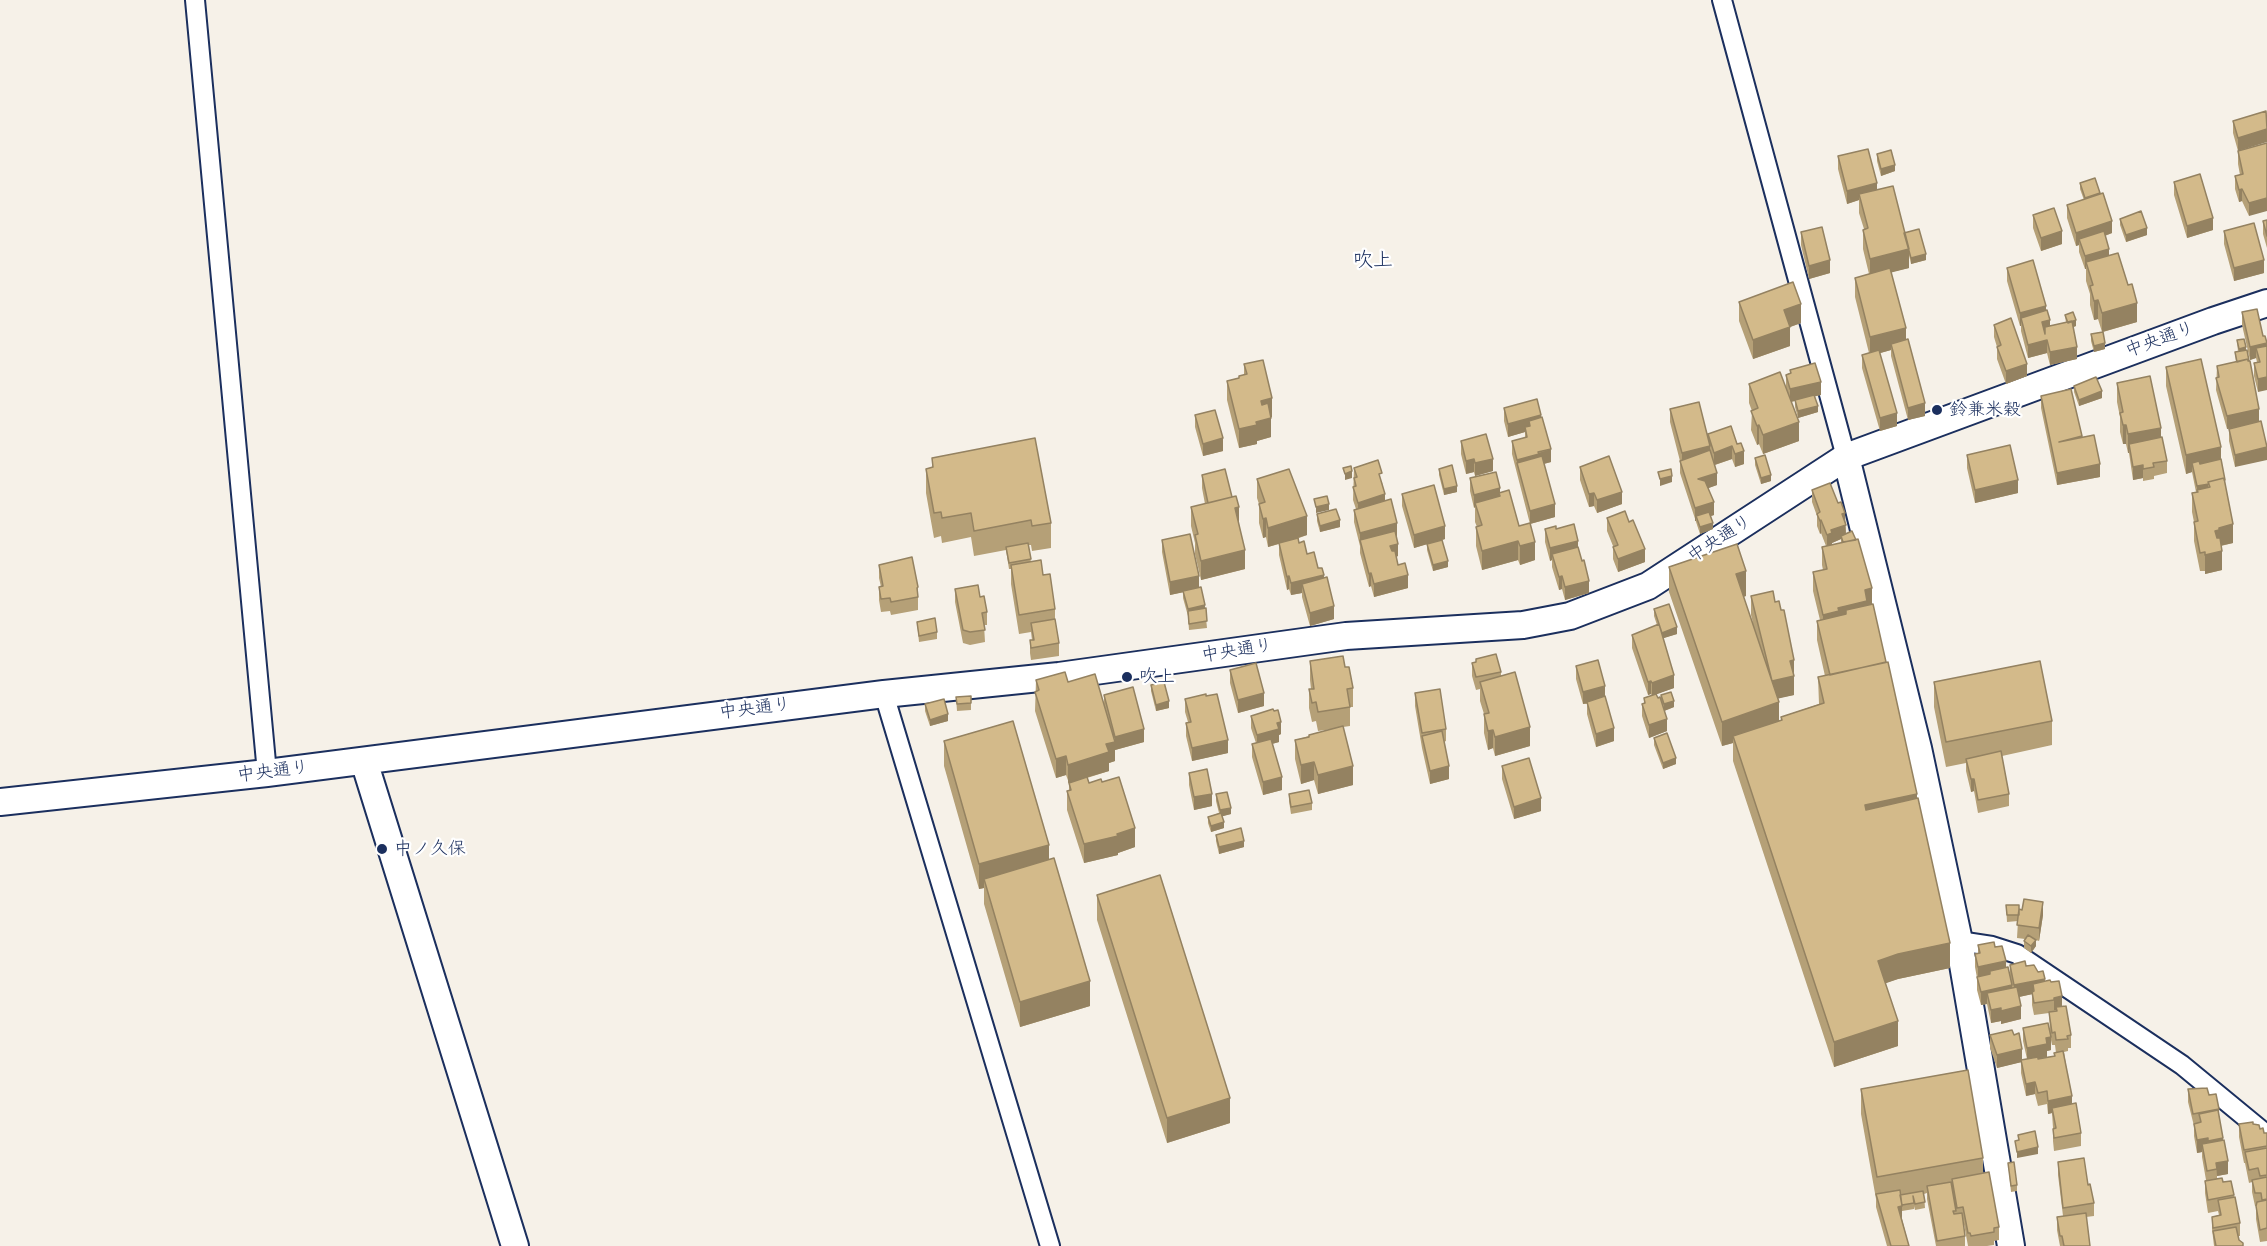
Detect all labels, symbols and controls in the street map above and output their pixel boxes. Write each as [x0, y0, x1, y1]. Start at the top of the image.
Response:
district label: 吹上 [1353, 249, 1393, 273]
street label: 中央通り [2122, 318, 2198, 362]
place label: 鈴兼米穀 [1949, 399, 2021, 421]
marker: 鈴兼米穀 [1930, 403, 1944, 417]
street label: 中央通り [1684, 510, 1756, 568]
street label: 中央通り [1200, 635, 1274, 667]
place label: 吹上 [1139, 666, 1175, 688]
marker: 吹上 [1120, 670, 1134, 684]
street label: 中央通り [718, 694, 792, 724]
street label: 中央通り [236, 757, 310, 787]
place label: 中ノ久保 [394, 838, 466, 860]
marker: 中ノ久保 [375, 842, 389, 856]

